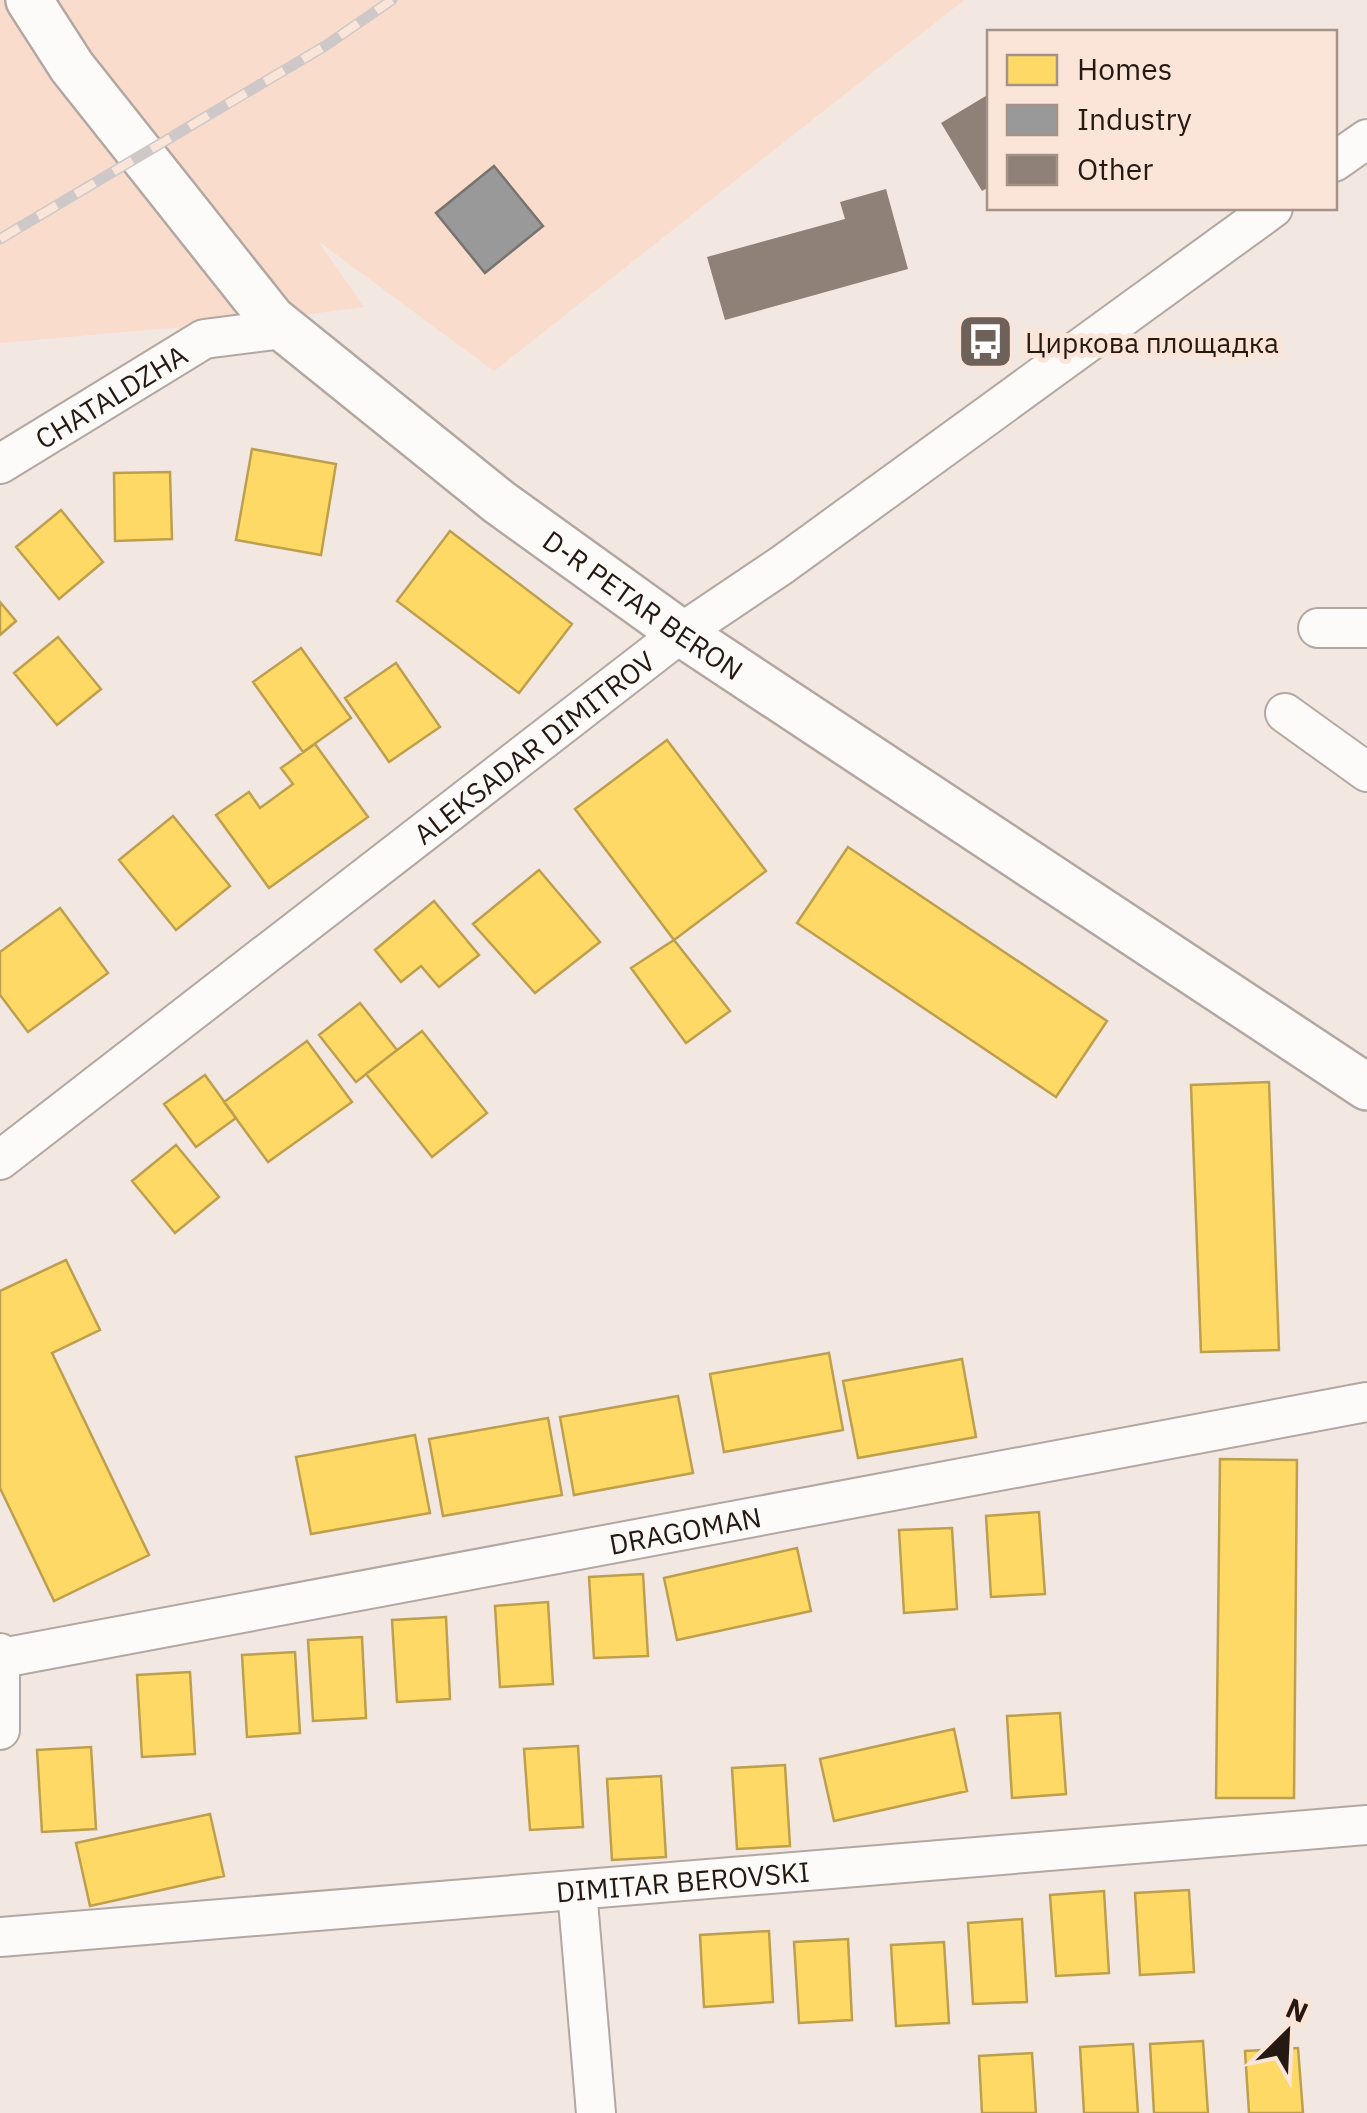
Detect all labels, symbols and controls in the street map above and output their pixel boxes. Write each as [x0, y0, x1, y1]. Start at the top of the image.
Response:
legend [987, 30, 1337, 210]
text: Homes [1077, 49, 1172, 88]
text: Industry [1077, 99, 1192, 138]
text: Other [1077, 149, 1153, 188]
bus stop icon: Циркова площадка [956, 312, 1016, 372]
place label: Циркова площадка [1025, 324, 1279, 361]
street label: CHATALDZHA [28, 335, 194, 457]
street label: D-R PETAR BERON [536, 521, 751, 688]
street label: ALEKSADAR DIMITROV [406, 642, 662, 852]
street label: DRAGOMAN [606, 1498, 764, 1562]
street label: DIMITAR BEROVSKI [555, 1852, 811, 1910]
north arrow [1237, 1983, 1337, 2083]
text: N [1281, 1989, 1314, 2031]

